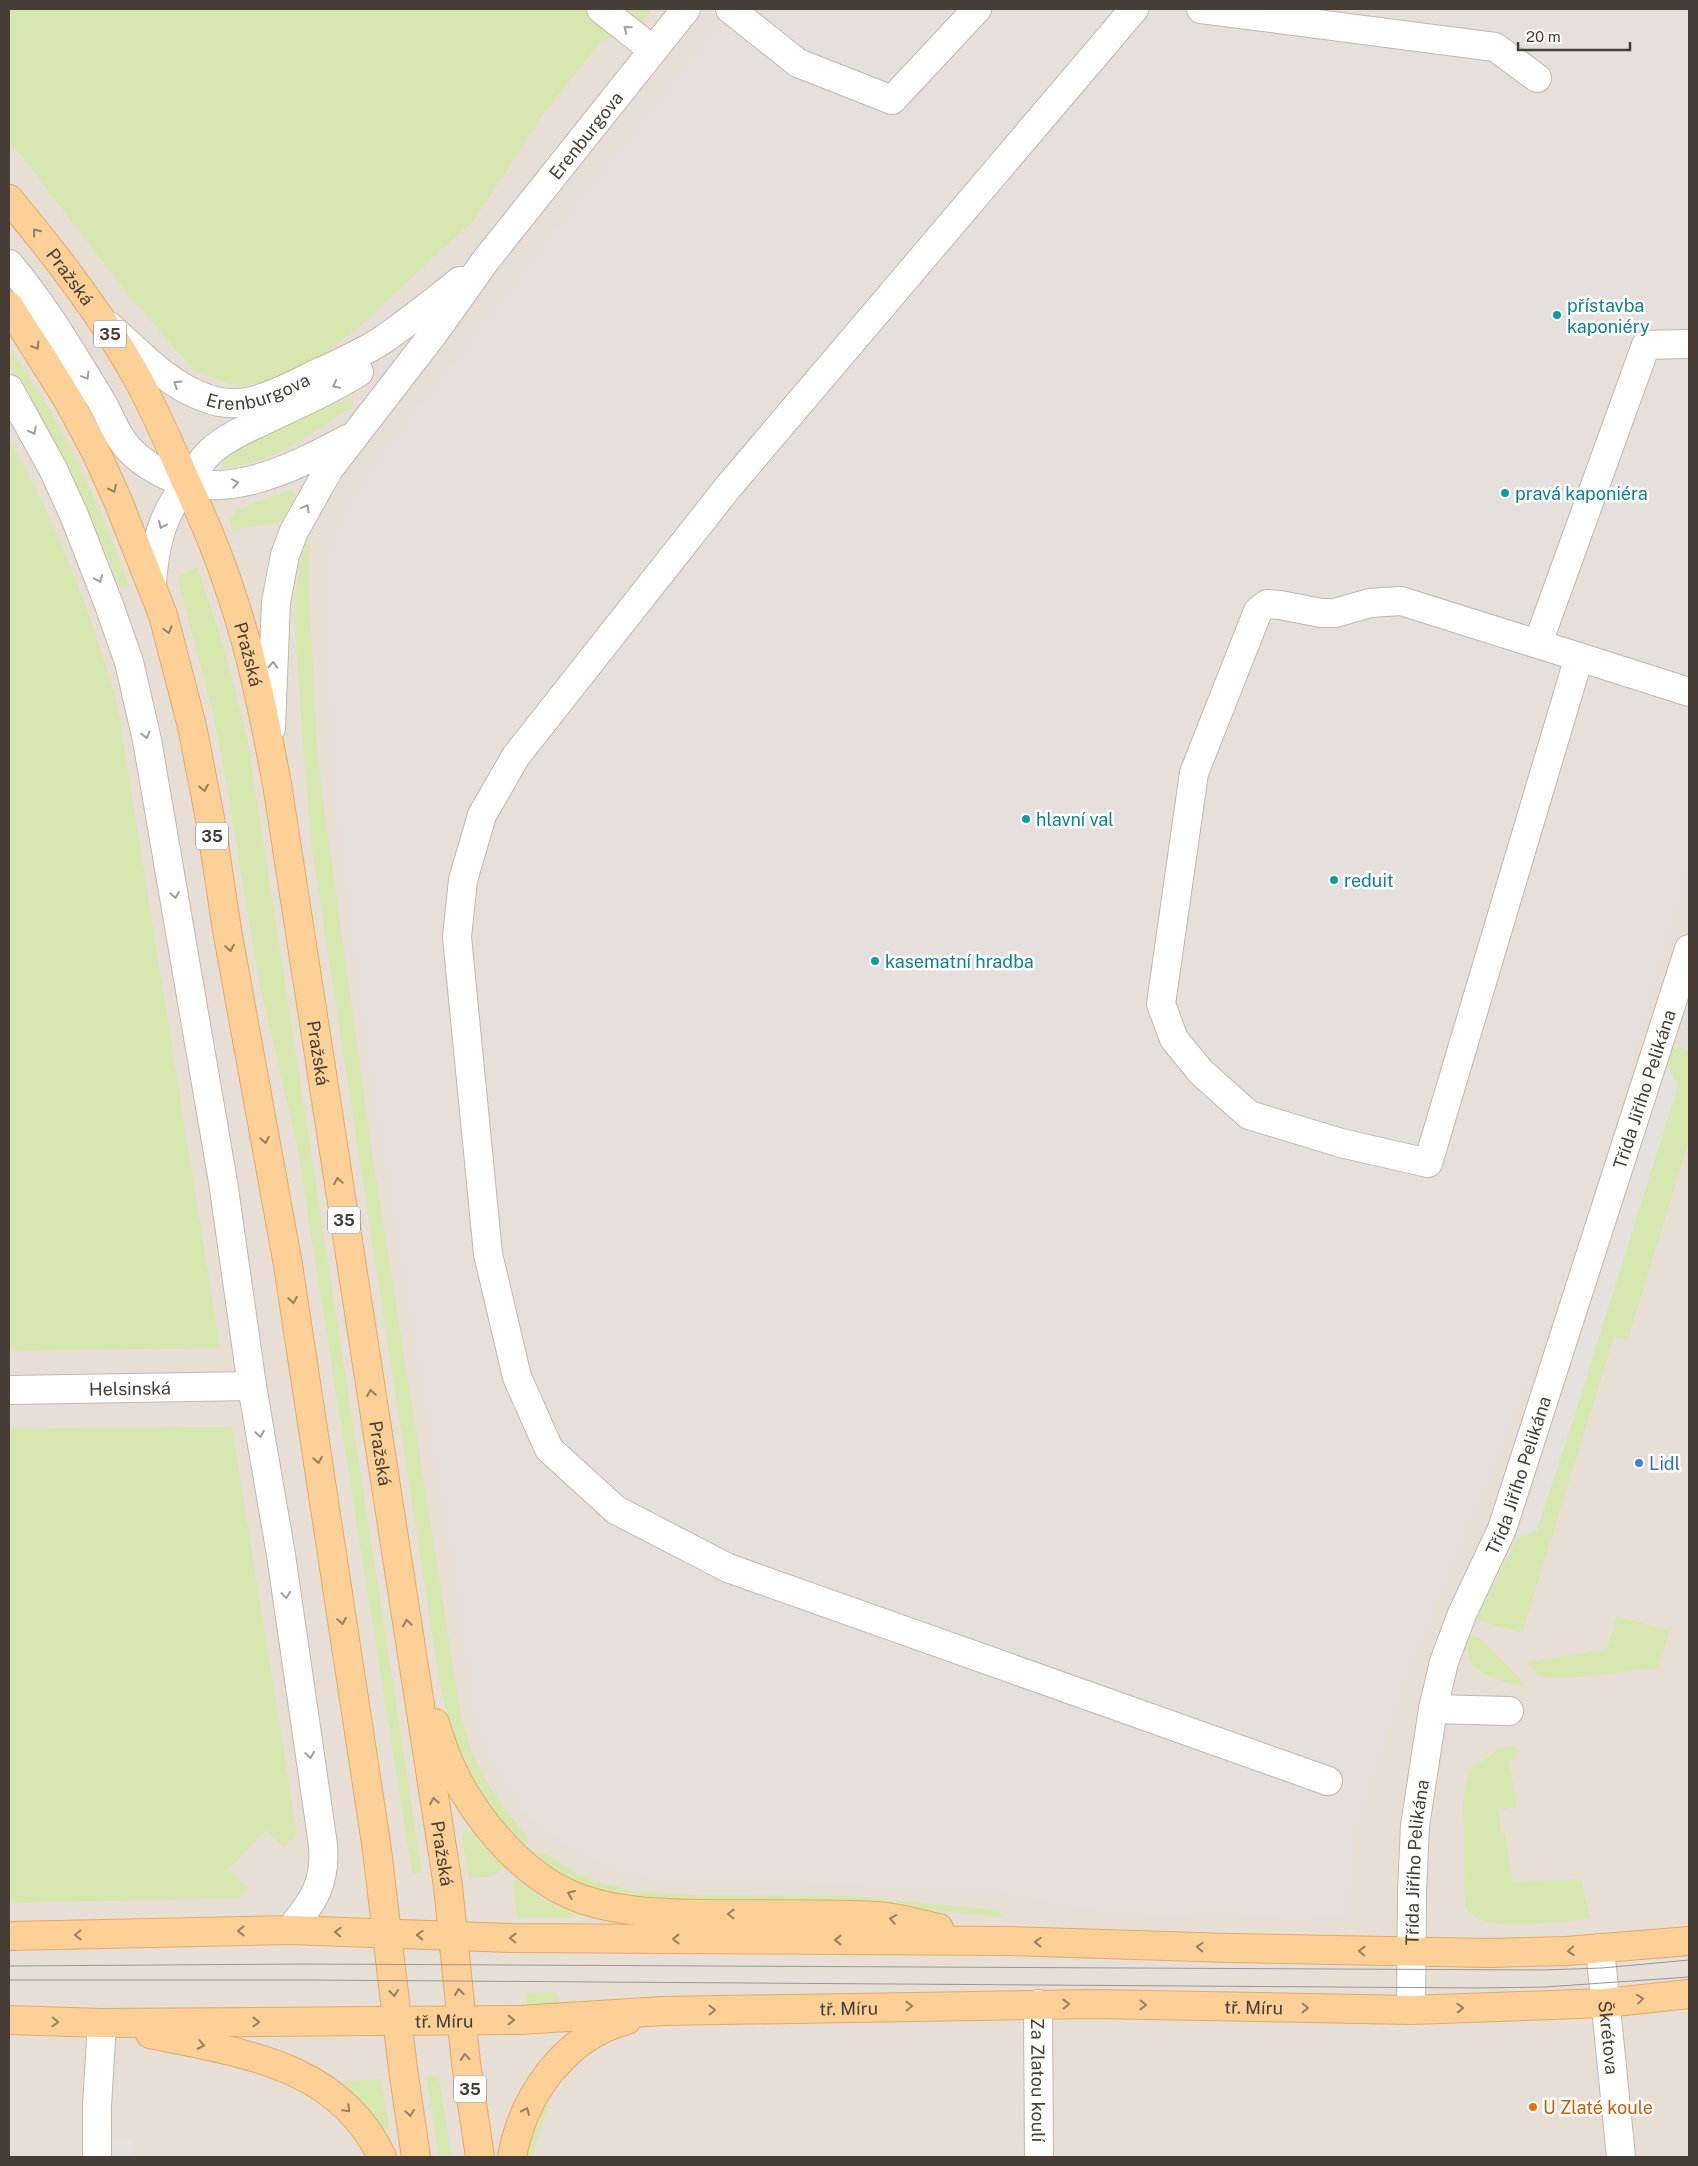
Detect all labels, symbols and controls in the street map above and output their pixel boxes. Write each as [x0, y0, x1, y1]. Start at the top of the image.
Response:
scale bar [1518, 20, 1630, 52]
one-way arrow [624, 27, 633, 35]
text: 20 m [1526, 28, 1561, 45]
street label: Erenburgova [544, 87, 627, 183]
one-way arrow [33, 228, 42, 238]
street label: Pražská [42, 244, 99, 309]
place label: přístavba kaponiéry [1567, 295, 1650, 337]
marker: přístavba kaponiéry [1551, 309, 1563, 321]
road number: 35 [94, 320, 126, 348]
one-way arrow [29, 341, 39, 350]
street label: Erenburgova [204, 368, 313, 414]
one-way arrow [79, 370, 89, 379]
one-way arrow [332, 379, 341, 389]
one-way arrow [173, 380, 182, 390]
one-way arrow [27, 426, 37, 435]
one-way arrow [231, 479, 240, 489]
place label: pravá kaponiéra [1515, 483, 1648, 504]
one-way arrow [107, 484, 117, 493]
marker: pravá kaponiéra [1499, 487, 1511, 499]
one-way arrow [300, 504, 310, 513]
one-way arrow [158, 520, 169, 529]
one-way arrow [93, 575, 103, 583]
street label: Pražská [230, 619, 267, 688]
one-way arrow [162, 625, 172, 633]
one-way arrow [268, 660, 279, 668]
one-way arrow [140, 730, 151, 739]
one-way arrow [198, 784, 209, 792]
place label: hlavní val [1036, 809, 1114, 830]
marker: hlavní val [1020, 813, 1032, 825]
road number: 35 [196, 822, 228, 849]
place label: reduit [1344, 870, 1394, 891]
marker: reduit [1328, 874, 1340, 886]
one-way arrow [169, 890, 179, 899]
one-way arrow [224, 944, 234, 953]
place label: kasematní hradba [885, 951, 1034, 972]
marker: kasematní hradba [869, 955, 881, 967]
street label: Třída Jiřího Pelikána [1608, 1007, 1679, 1172]
street label: Pražská [303, 1019, 334, 1087]
one-way arrow [259, 1135, 269, 1144]
one-way arrow [333, 1177, 344, 1185]
road number: 35 [328, 1206, 360, 1234]
one-way arrow [288, 1295, 298, 1304]
street label: Helsinská [89, 1377, 171, 1399]
one-way arrow [366, 1389, 377, 1397]
street label: Třída Jiřího Pelikána [1481, 1393, 1555, 1558]
street label: Pražská [365, 1419, 396, 1487]
one-way arrow [255, 1430, 265, 1439]
place label: Lidl [1649, 1453, 1680, 1474]
one-way arrow [312, 1456, 322, 1465]
marker: Lidl [1633, 1457, 1645, 1469]
one-way arrow [281, 1590, 291, 1599]
one-way arrow [336, 1617, 347, 1625]
one-way arrow [402, 1619, 413, 1627]
one-way arrow [304, 1752, 315, 1760]
street label: Třída Jiřího Pelikána [1401, 1778, 1433, 1945]
one-way arrow [430, 1797, 440, 1805]
street label: Pražská [428, 1819, 458, 1887]
one-way arrow [567, 1890, 576, 1901]
one-way arrow [726, 1909, 734, 1919]
one-way arrow [889, 1914, 897, 1925]
one-way arrow [237, 1926, 245, 1937]
one-way arrow [334, 1927, 342, 1937]
one-way arrow [74, 1930, 82, 1940]
one-way arrow [416, 1930, 424, 1940]
one-way arrow [509, 1933, 517, 1943]
one-way arrow [672, 1934, 680, 1944]
one-way arrow [834, 1935, 842, 1945]
one-way arrow [1034, 1937, 1042, 1947]
one-way arrow [1196, 1942, 1204, 1952]
one-way arrow [1567, 1945, 1575, 1956]
one-way arrow [1358, 1946, 1366, 1956]
one-way arrow [454, 1988, 465, 1996]
one-way arrow [388, 1989, 399, 1997]
one-way arrow [1636, 1994, 1644, 2005]
street label: tř. Míru [1224, 1996, 1283, 2018]
street label: tř. Míru [819, 1997, 878, 2019]
one-way arrow [1062, 1999, 1070, 2009]
one-way arrow [1139, 1999, 1147, 2010]
street label: Škrétova [1595, 1999, 1623, 2076]
one-way arrow [906, 2001, 913, 2011]
one-way arrow [1301, 2002, 1309, 2013]
one-way arrow [1456, 2003, 1464, 2013]
one-way arrow [708, 2005, 716, 2015]
street label: tř. Míru [414, 2010, 474, 2031]
one-way arrow [508, 2015, 516, 2025]
one-way arrow [52, 2016, 60, 2027]
one-way arrow [252, 2017, 260, 2027]
street label: Za Zlatou koulí [1028, 2018, 1049, 2143]
one-way arrow [197, 2039, 206, 2050]
one-way arrow [460, 2053, 471, 2061]
road number: 35 [454, 2076, 486, 2102]
place label: U Zlaté koule [1543, 2097, 1653, 2118]
marker: U Zlaté koule [1527, 2101, 1539, 2113]
one-way arrow [341, 2103, 350, 2112]
one-way arrow [520, 2107, 531, 2116]
one-way arrow [404, 2109, 414, 2117]

